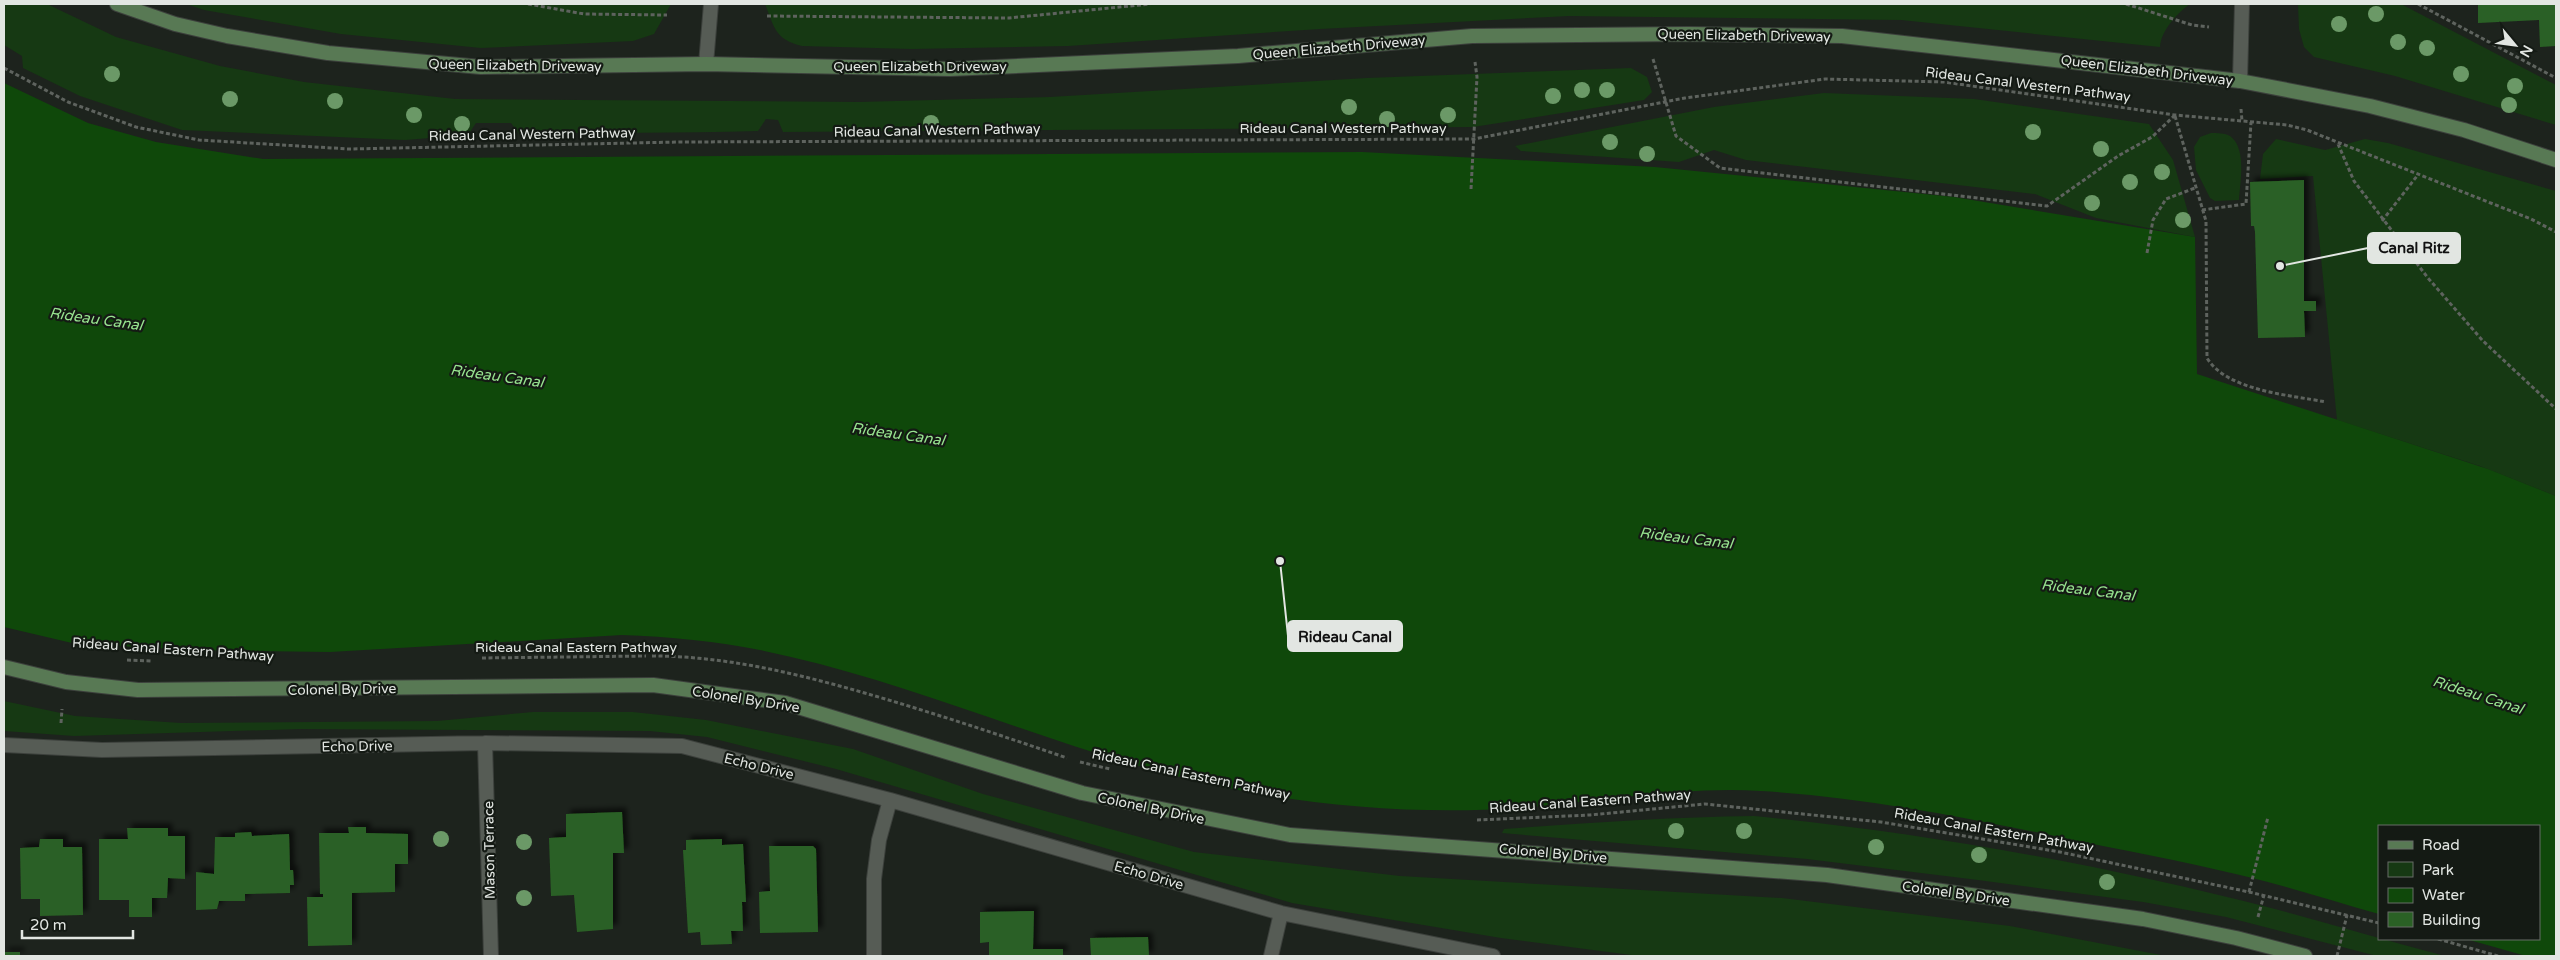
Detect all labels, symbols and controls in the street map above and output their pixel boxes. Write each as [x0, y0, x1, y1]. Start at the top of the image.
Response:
north arrow [2490, 20, 2540, 70]
street label: Queen Elizabeth Driveway [1657, 25, 1831, 46]
street label: Queen Elizabeth Driveway [1252, 31, 1427, 64]
text: N [2516, 42, 2536, 60]
street label: Queen Elizabeth Driveway [2060, 51, 2235, 90]
street label: Queen Elizabeth Driveway [428, 55, 602, 76]
street label: Queen Elizabeth Driveway [833, 58, 1007, 75]
street label: Rideau Canal Western Pathway [1924, 63, 2132, 106]
street label: Rideau Canal Western Pathway [833, 120, 1041, 141]
street label: Rideau Canal Western Pathway [1240, 120, 1447, 137]
street label: Rideau Canal Western Pathway [428, 124, 636, 145]
callout: Canal Ritz [2368, 233, 2460, 263]
text: Canal Ritz [2378, 239, 2450, 257]
water label: Rideau Canal [48, 304, 146, 335]
water label: Rideau Canal [449, 361, 547, 392]
water label: Rideau Canal [850, 419, 948, 450]
water label: Rideau Canal [1638, 523, 1736, 553]
water label: Rideau Canal [2040, 575, 2138, 605]
callout: Rideau Canal [1288, 621, 1402, 651]
text: Rideau Canal [1298, 628, 1392, 646]
street label: Rideau Canal Eastern Pathway [72, 634, 275, 665]
street label: Rideau Canal Eastern Pathway [475, 639, 678, 656]
water label: Rideau Canal [2431, 672, 2528, 719]
street label: Colonel By Drive [287, 680, 397, 699]
street label: Colonel By Drive [691, 683, 801, 716]
street label: Echo Drive [321, 737, 393, 756]
street label: Rideau Canal Eastern Pathway [1090, 745, 1292, 804]
street label: Echo Drive [722, 750, 796, 783]
street label: Rideau Canal Eastern Pathway [1489, 786, 1692, 817]
street label: Colonel By Drive [1096, 789, 1206, 828]
street label: Mason Terrace [480, 801, 499, 899]
street label: Rideau Canal Eastern Pathway [1893, 805, 2095, 856]
legend [2378, 825, 2540, 940]
text: Road [2422, 836, 2460, 854]
street label: Colonel By Drive [1498, 840, 1608, 867]
street label: Echo Drive [1112, 857, 1186, 894]
text: Park [2422, 861, 2454, 879]
street label: Colonel By Drive [1901, 878, 2011, 909]
text: Water [2422, 886, 2465, 904]
scale bar [22, 908, 134, 940]
text: Building [2422, 911, 2481, 929]
text: 20 m [30, 916, 67, 934]

